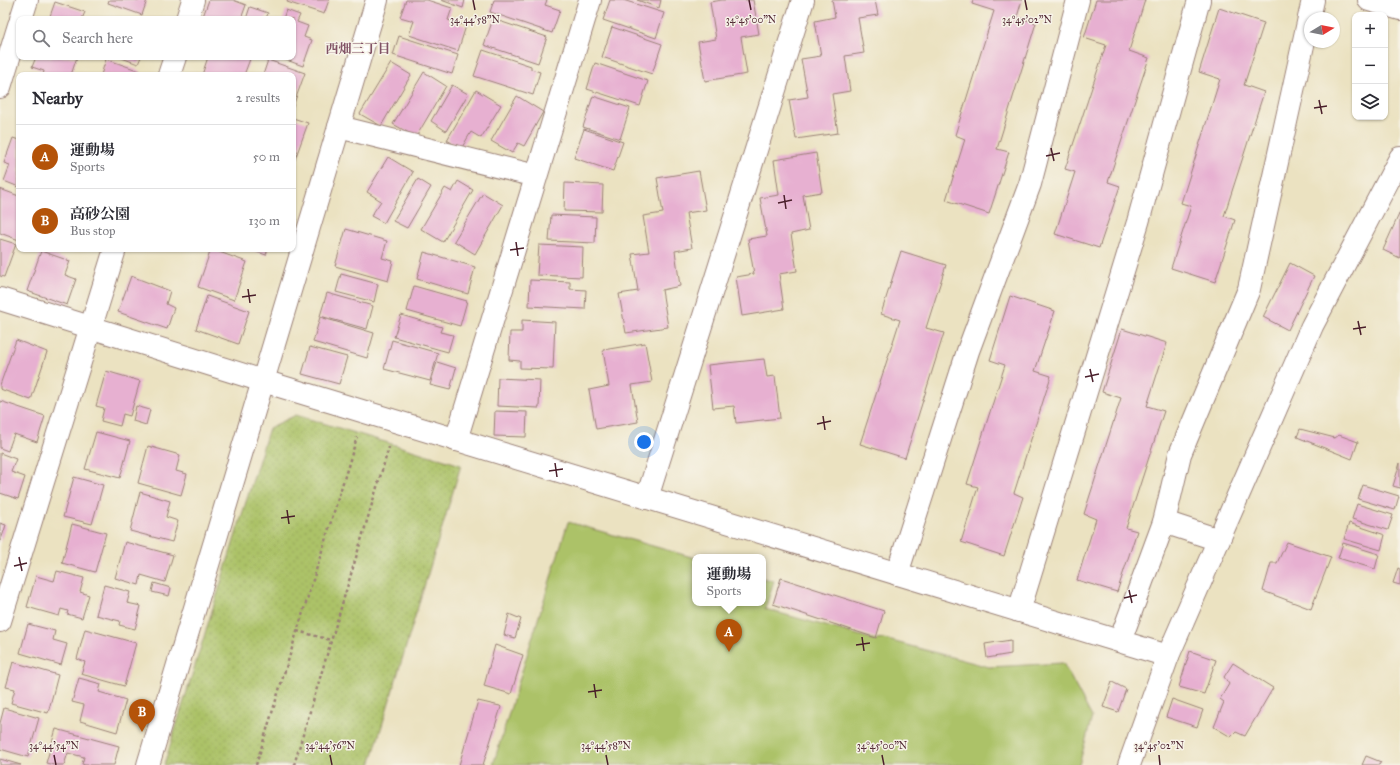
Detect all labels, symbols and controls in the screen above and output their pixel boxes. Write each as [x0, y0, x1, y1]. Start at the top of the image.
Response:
north arrow [1304, 12, 1340, 48]
map controls [1352, 12, 1388, 120]
button: + [1352, 12, 1388, 48]
text: 34°44'58"N [450, 14, 500, 26]
text: 34°45'00"N [726, 14, 777, 26]
text: 34°45'02"N [1002, 14, 1052, 26]
search box [16, 16, 296, 60]
icon: search [30, 27, 52, 49]
text: Search here [62, 29, 133, 47]
district label: 西畑三丁目 [325, 41, 391, 57]
button: − [1352, 48, 1388, 84]
button: layers [1352, 84, 1388, 120]
text: Nearby [32, 88, 83, 109]
text: 2 results [236, 90, 280, 106]
text: 運動場 [70, 141, 115, 159]
text: A [41, 149, 49, 165]
text: 50 m [253, 149, 280, 165]
text: Sports [70, 159, 105, 175]
text: 高砂公園 [70, 205, 130, 223]
text: B [41, 213, 49, 229]
text: 130 m [248, 213, 280, 229]
text: Bus stop [70, 223, 116, 239]
your location [634, 432, 654, 452]
popup [692, 554, 766, 606]
text: 運動場 [706, 565, 752, 583]
text: Sports [706, 583, 741, 599]
pin: A [716, 619, 742, 652]
pin: B [129, 699, 155, 732]
text: 34°44'54"N [29, 740, 79, 752]
text: 34°44'56"N [305, 740, 355, 752]
text: 34°44'58"N [581, 740, 631, 752]
text: 34°45'00"N [857, 740, 908, 752]
text: 34°45'02"N [1134, 740, 1184, 752]

